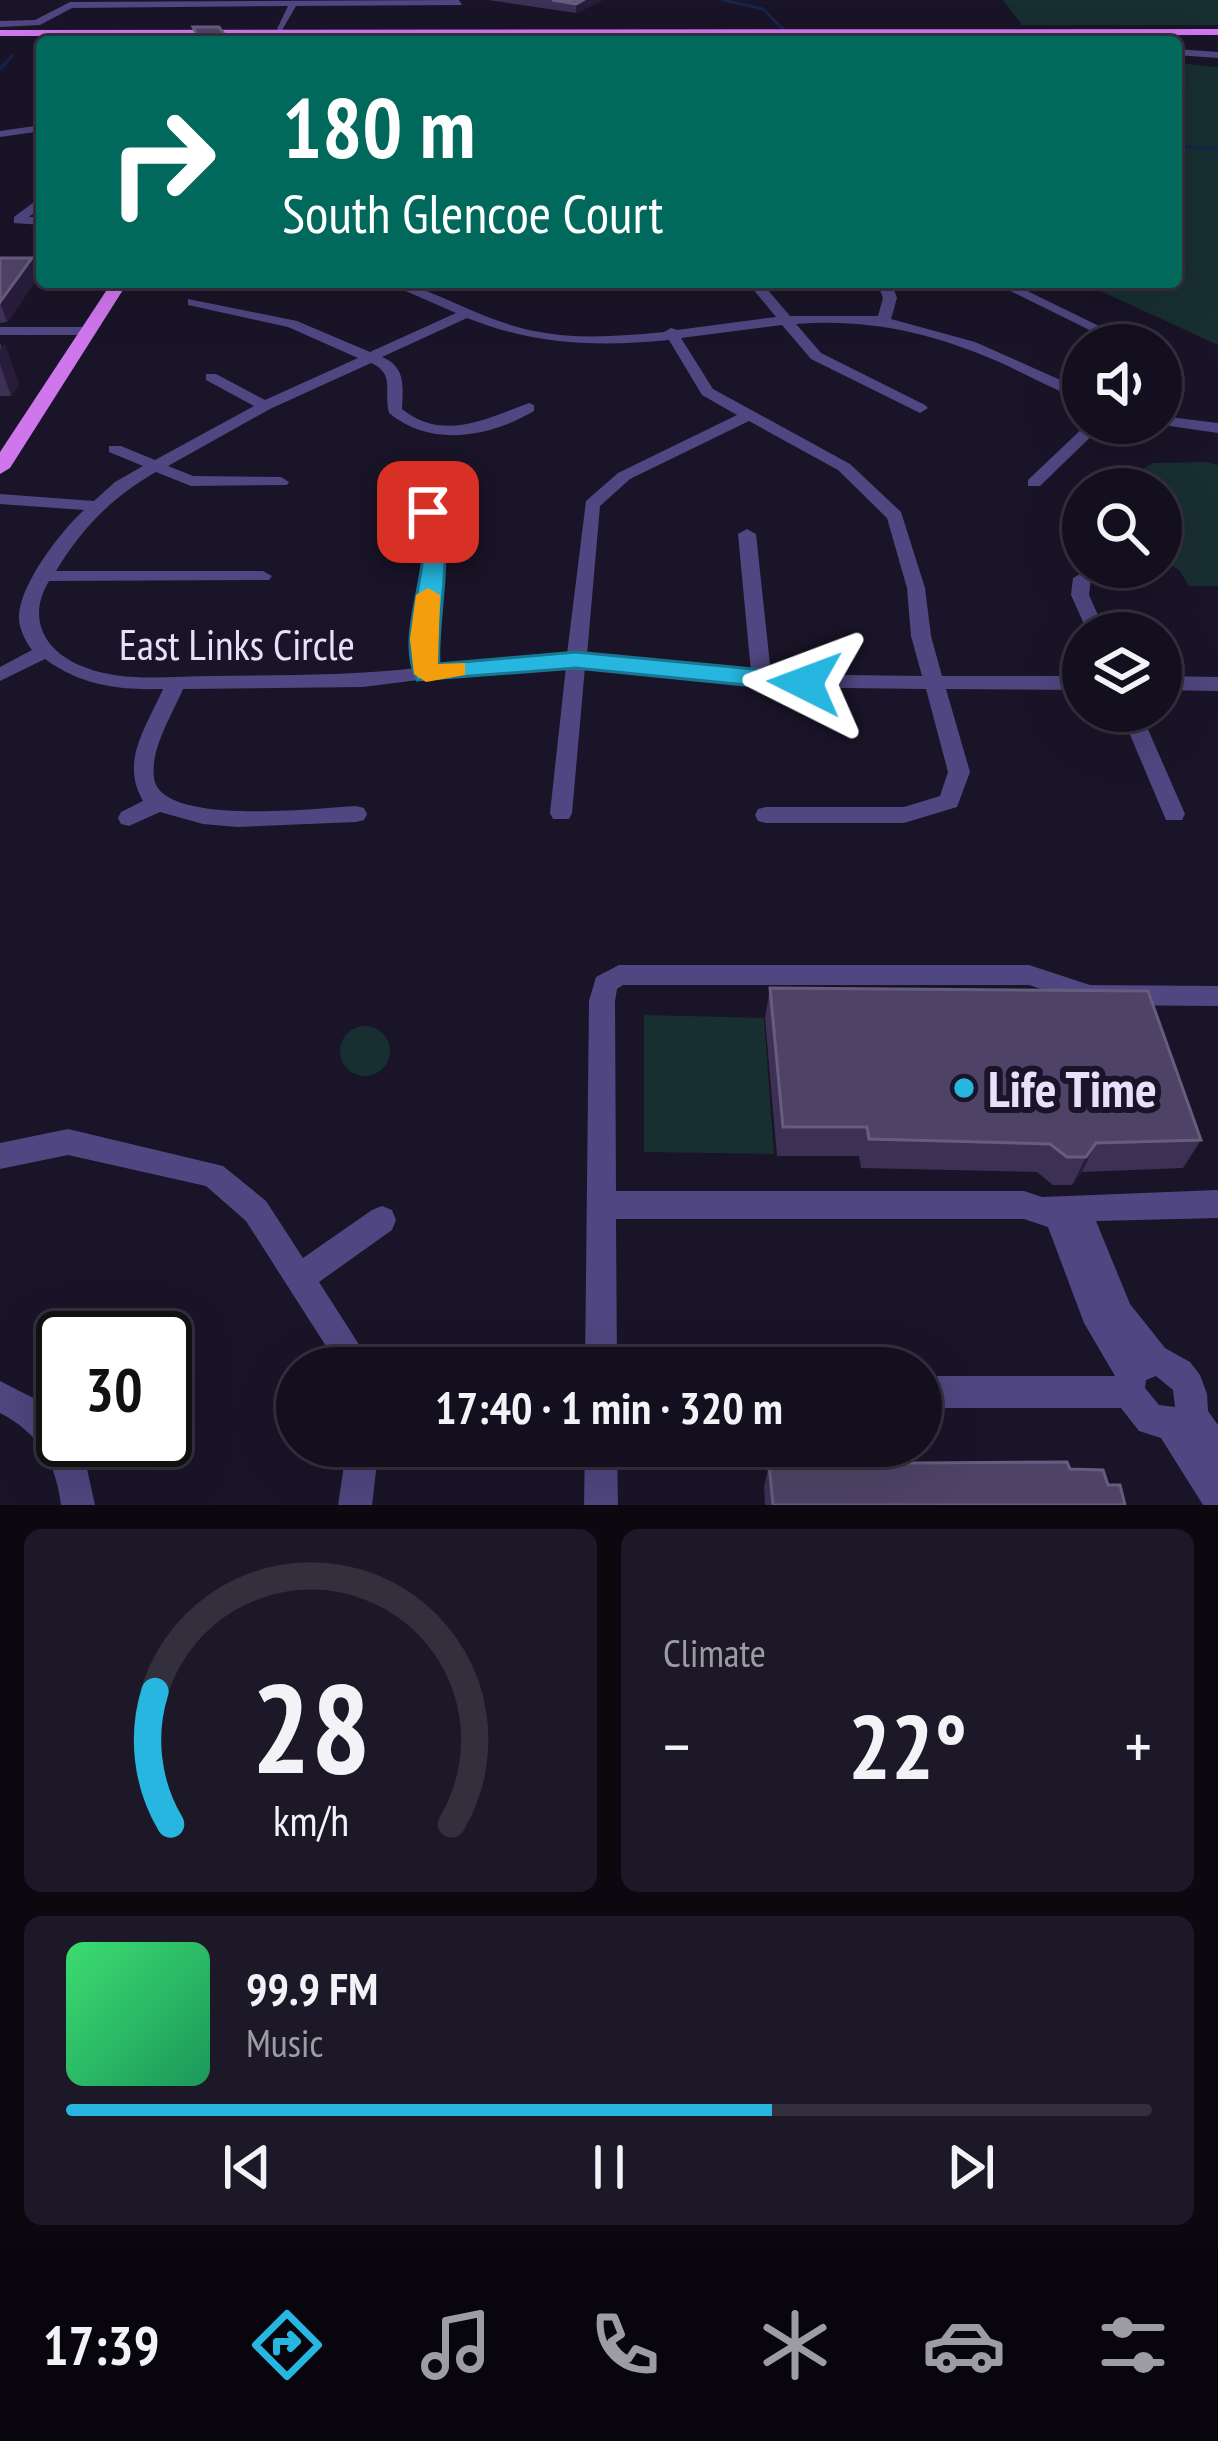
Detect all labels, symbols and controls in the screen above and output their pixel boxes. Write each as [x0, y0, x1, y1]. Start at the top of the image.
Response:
text: 180 m [282, 72, 475, 181]
icon: right [84, 84, 240, 240]
text: South Glencoe Court [282, 178, 663, 248]
map controls [1062, 324, 1182, 732]
button: sound [1062, 324, 1182, 444]
pin [377, 461, 479, 563]
button: search [1062, 468, 1182, 588]
icon: arrive [395, 479, 461, 545]
button: layers [1062, 612, 1182, 732]
street label: East Links Circle [119, 617, 355, 672]
position arrow [742, 620, 868, 746]
place label: Life Time [988, 1055, 1157, 1121]
marker: Life Time [951, 1075, 977, 1101]
speed limit sign: 30 [36, 1311, 192, 1467]
text: 17:40 · 1 min · 320 m [435, 1378, 783, 1436]
text: Climate [663, 1627, 766, 1678]
text: 28 [251, 1646, 370, 1807]
text: 22° [848, 1687, 967, 1804]
text: − [663, 1703, 690, 1788]
text: + [1125, 1703, 1152, 1788]
text: km/h [272, 1791, 349, 1847]
text: 99.9 FM [246, 1959, 378, 2017]
text: Music [246, 2017, 323, 2068]
icon: previous [214, 2134, 280, 2200]
icon: pause [576, 2134, 642, 2200]
icon: next [938, 2134, 1004, 2200]
icon: directions [245, 2303, 329, 2387]
icon: music [414, 2303, 498, 2387]
icon: phone [583, 2303, 667, 2387]
icon: climate [753, 2303, 837, 2387]
icon: car [922, 2303, 1006, 2387]
icon: filters [1091, 2303, 1175, 2387]
text: 17:39 [43, 2310, 159, 2380]

